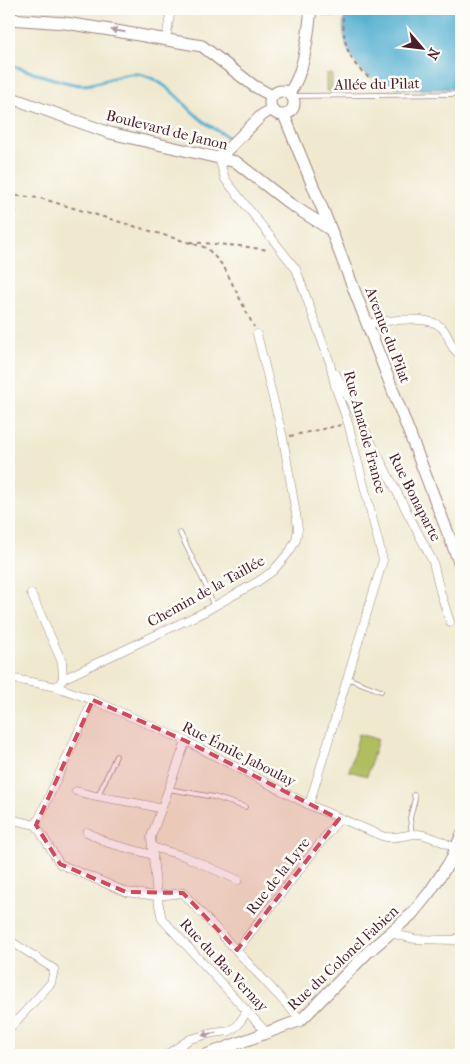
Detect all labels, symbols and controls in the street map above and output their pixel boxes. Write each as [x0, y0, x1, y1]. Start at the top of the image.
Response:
north arrow [398, 22, 448, 72]
one-way arrow [110, 26, 126, 34]
text: N [423, 45, 443, 63]
street label: Allée du Pilat [333, 74, 421, 94]
street label: Boulevard de Janon [104, 106, 230, 154]
street label: Avenue du Pilat [361, 284, 415, 386]
street label: Rue Anatole France [340, 369, 390, 496]
street label: Rue Bonaparte [385, 450, 445, 545]
street label: Chemin de la Taillée [144, 551, 268, 631]
street label: Rue Émile Jaboulay [179, 718, 300, 791]
street label: Rue de la Lyre [242, 833, 314, 918]
street label: Rue du Colonel Fabien [284, 902, 402, 1014]
street label: Rue du Bas Vernay [176, 915, 273, 1016]
one-way arrow [200, 1031, 216, 1039]

